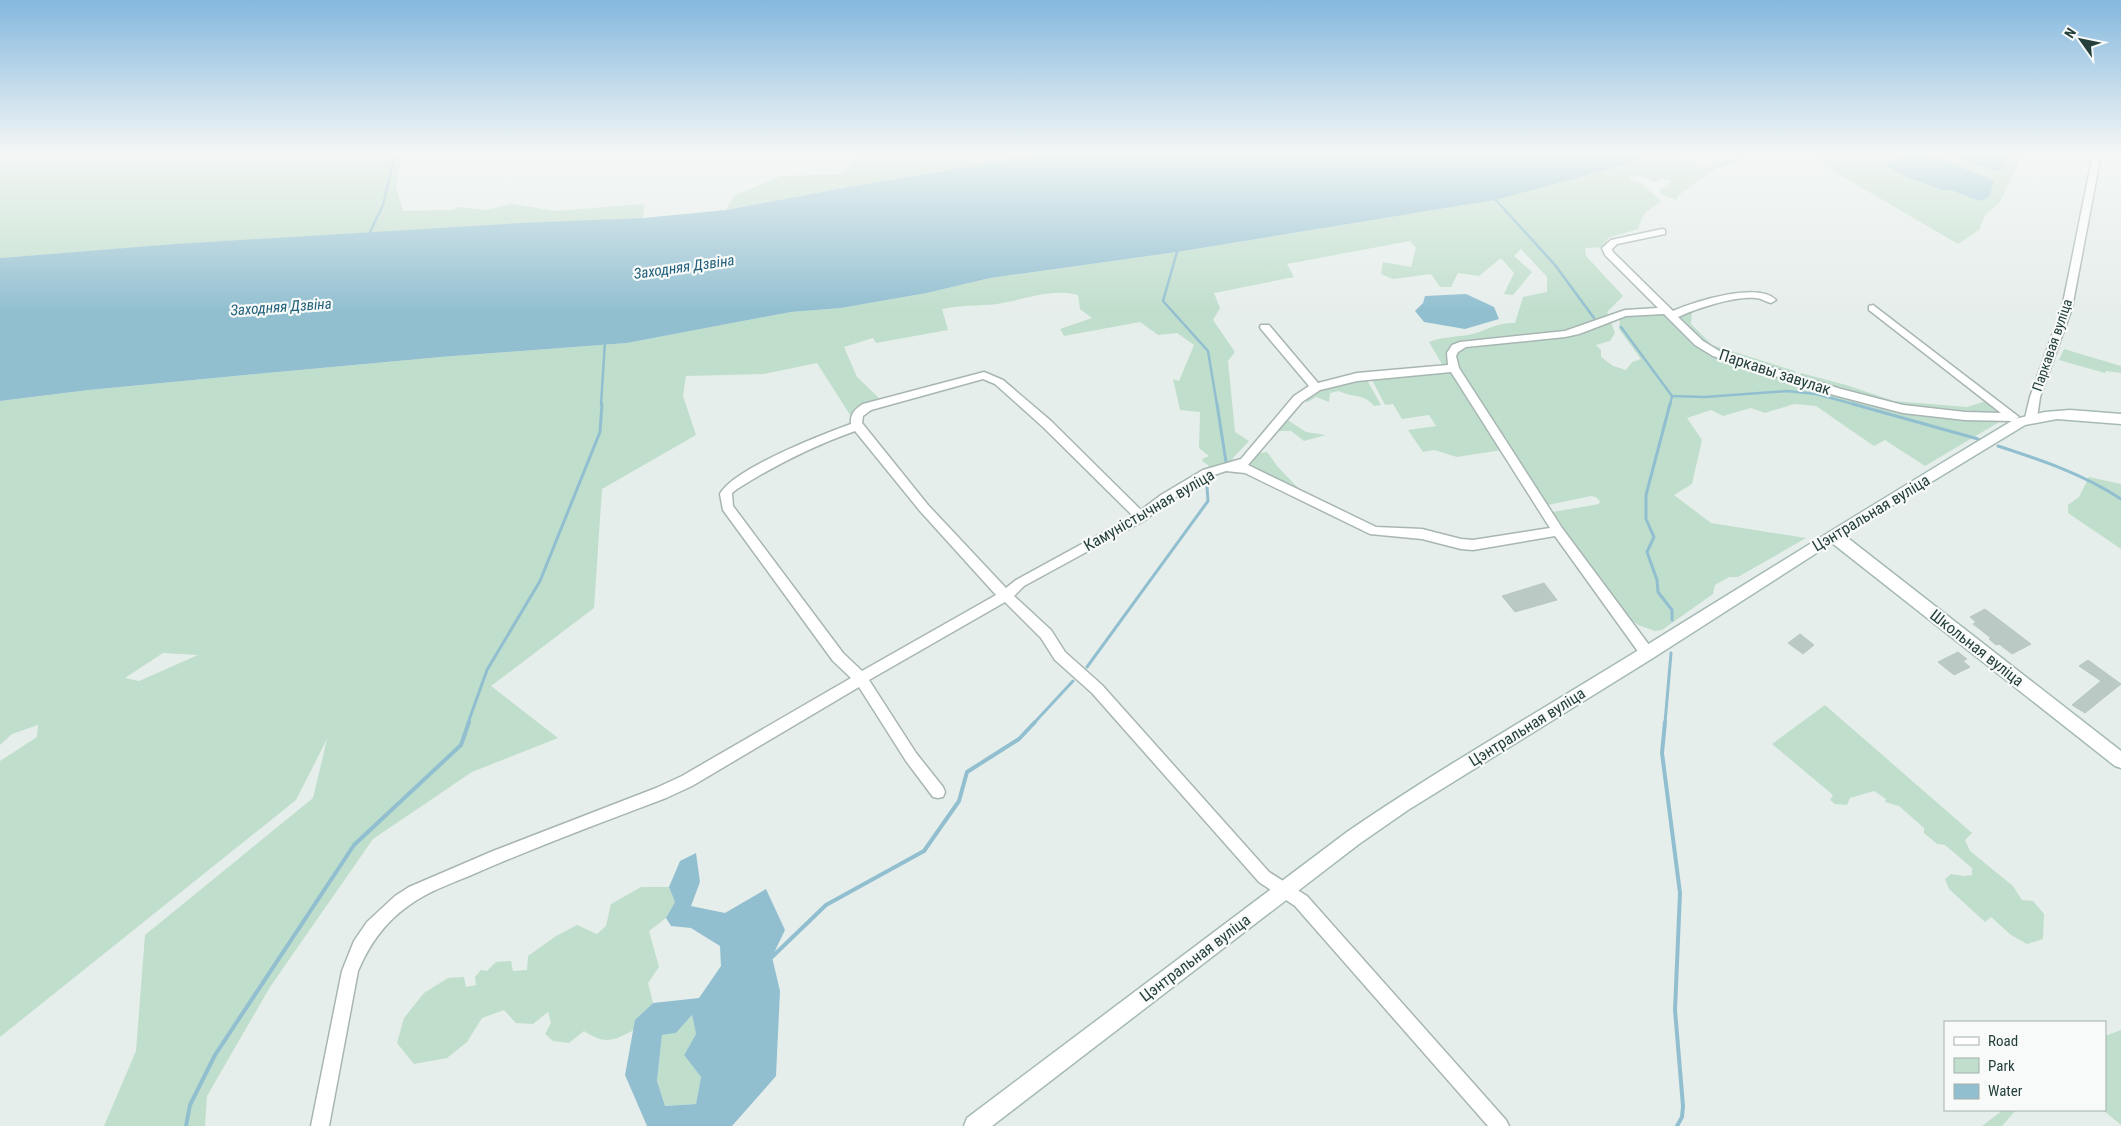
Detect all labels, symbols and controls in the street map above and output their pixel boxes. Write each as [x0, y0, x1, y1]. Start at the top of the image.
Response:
north arrow [2056, 15, 2106, 65]
text: N [2061, 25, 2079, 41]
water label: Заходняя Дзвіна [633, 251, 735, 283]
water label: Заходняя Дзвіна [230, 294, 332, 320]
street label: Паркавая вуліца [2029, 297, 2075, 393]
street label: Паркавы завулак [1717, 345, 1833, 399]
street label: Камуністычная вуліца [1080, 465, 1218, 555]
street label: Цэнтральная вуліца [1809, 470, 1933, 556]
street label: Школьная вуліца [1926, 606, 2028, 690]
street label: Цэнтральная вуліца [1465, 684, 1589, 770]
street label: Цэнтральная вуліца [1136, 910, 1254, 1006]
legend [1944, 1021, 2106, 1111]
text: Road [1988, 1032, 2018, 1050]
text: Park [1988, 1057, 2015, 1075]
text: Water [1988, 1082, 2023, 1100]

